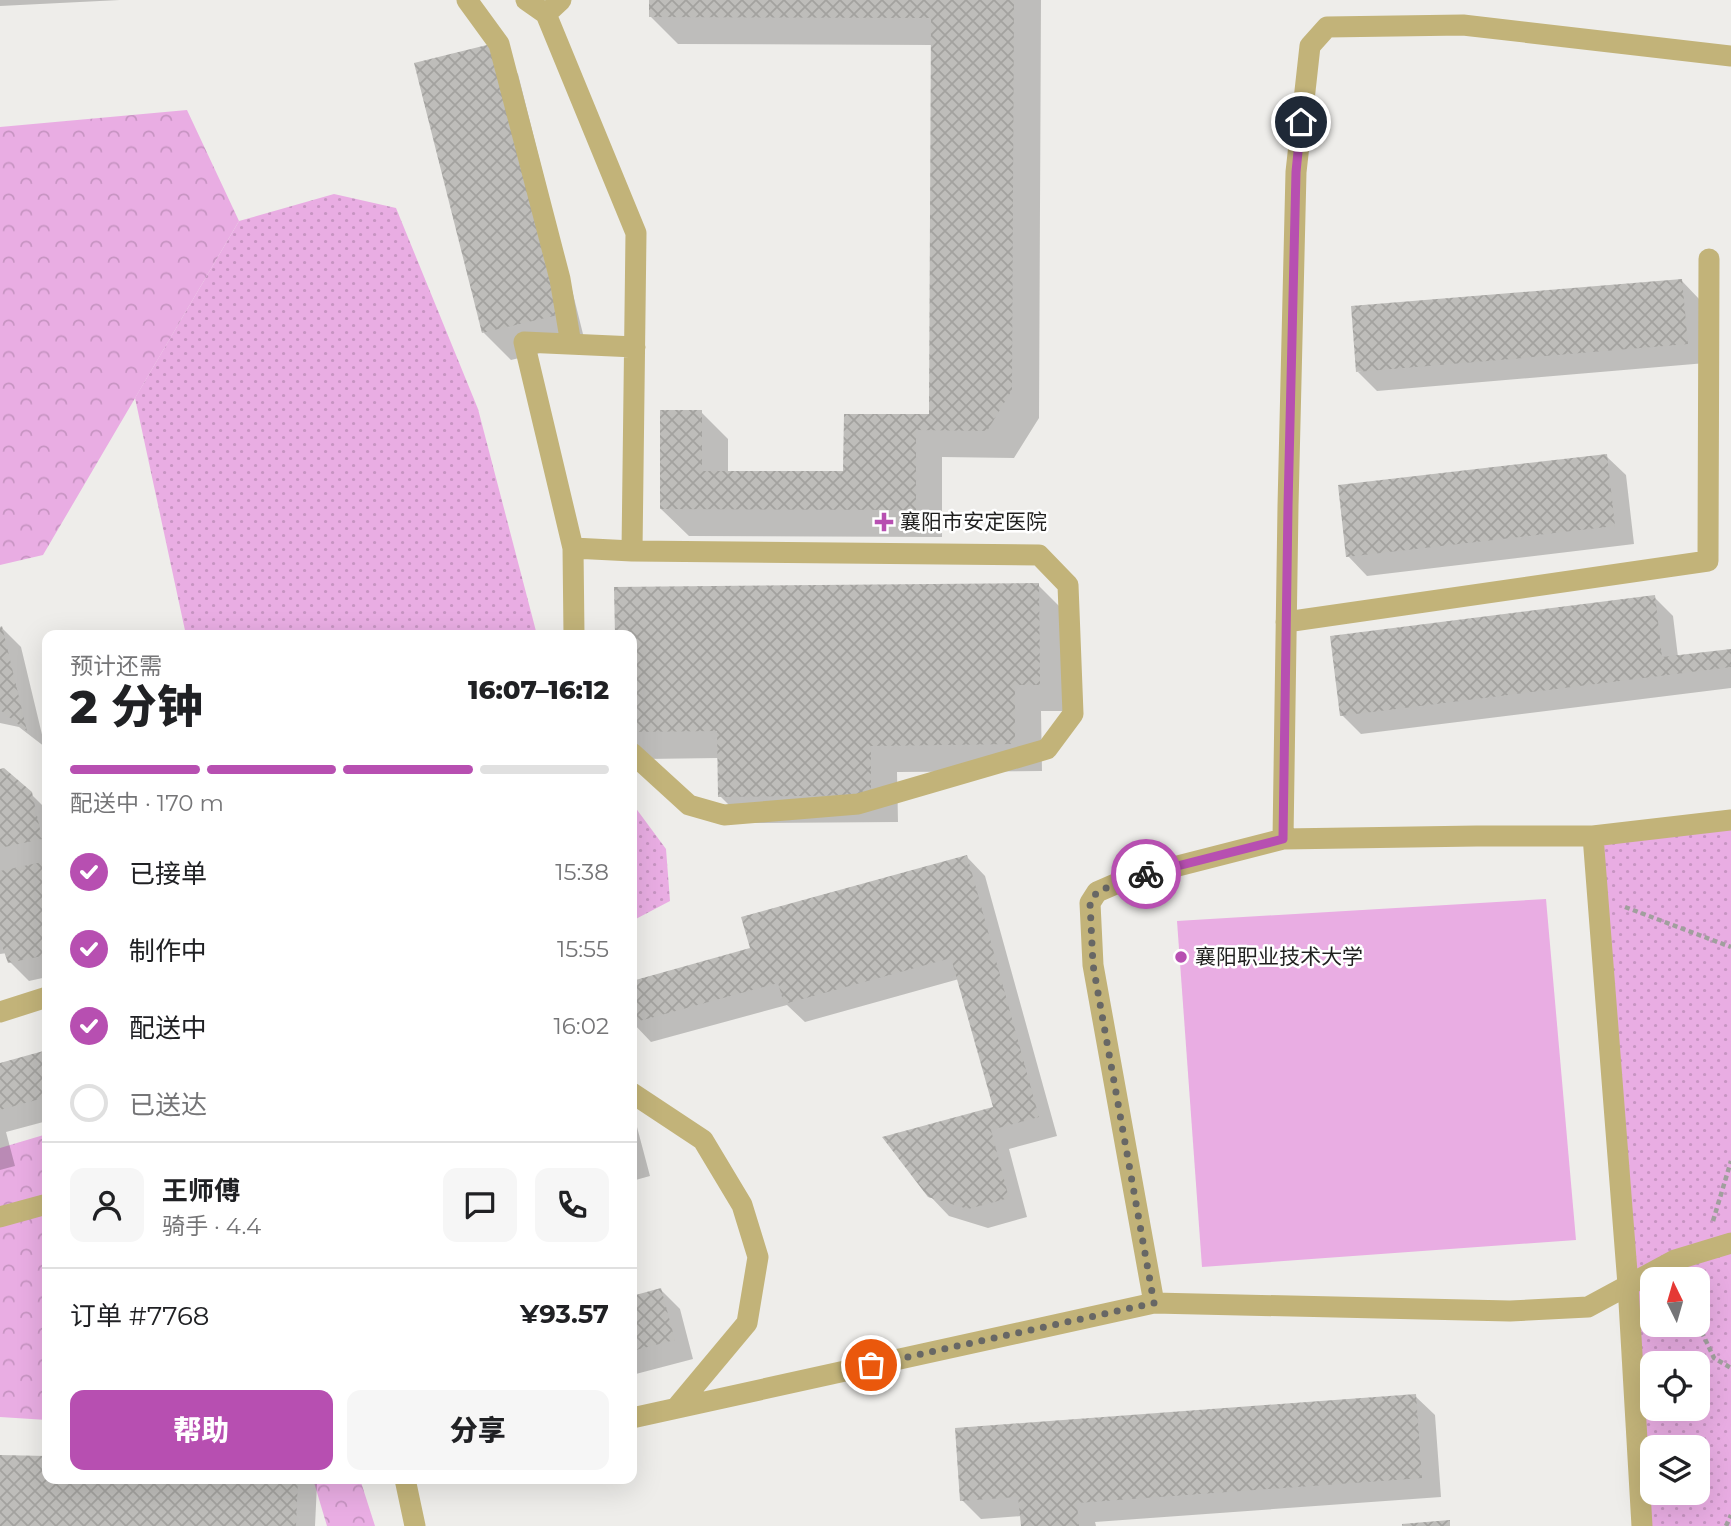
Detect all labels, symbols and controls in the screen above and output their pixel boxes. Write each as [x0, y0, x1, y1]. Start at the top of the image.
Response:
pin [1271, 92, 1331, 152]
icon: home [1282, 103, 1320, 141]
place label: 襄阳市安定医院 [900, 509, 1047, 534]
marker: 襄阳市安定医院 [874, 512, 894, 532]
text: 预计还需 [70, 652, 162, 680]
text: 16:07–16:12 [468, 674, 609, 706]
text: 2 分钟 [70, 678, 203, 735]
text: 配送中 · 170 m [70, 789, 224, 817]
courier [1111, 839, 1181, 909]
icon: check [70, 853, 108, 891]
icon: bike [1127, 855, 1165, 893]
text: 已接单 [129, 858, 207, 890]
text: 15:38 [555, 858, 609, 886]
icon: check [70, 930, 108, 968]
text: 制作中 [129, 935, 207, 967]
text: 15:55 [557, 935, 609, 963]
place label: 襄阳职业技术大学 [1195, 944, 1363, 969]
marker: 襄阳职业技术大学 [1173, 949, 1189, 965]
icon: check [70, 1007, 108, 1045]
text: 配送中 [129, 1012, 207, 1044]
text: 16:02 [554, 1012, 609, 1040]
text: 已送达 [129, 1089, 207, 1121]
button: person [70, 1168, 144, 1242]
button: chat [443, 1168, 517, 1242]
button: phone [535, 1168, 609, 1242]
text: 王师傅 [162, 1175, 240, 1207]
text: 骑手 · 4.4 [162, 1212, 261, 1240]
north arrow [1640, 1267, 1710, 1337]
map controls [1640, 1267, 1710, 1505]
text: ¥93.57 [520, 1298, 609, 1330]
text: 订单 #7768 [70, 1300, 209, 1332]
pin [841, 1335, 901, 1395]
icon: bag [852, 1346, 890, 1384]
button: locate [1640, 1351, 1710, 1421]
button: 帮助 [70, 1390, 333, 1470]
button: 分享 [347, 1390, 609, 1470]
button: layers [1640, 1435, 1710, 1505]

